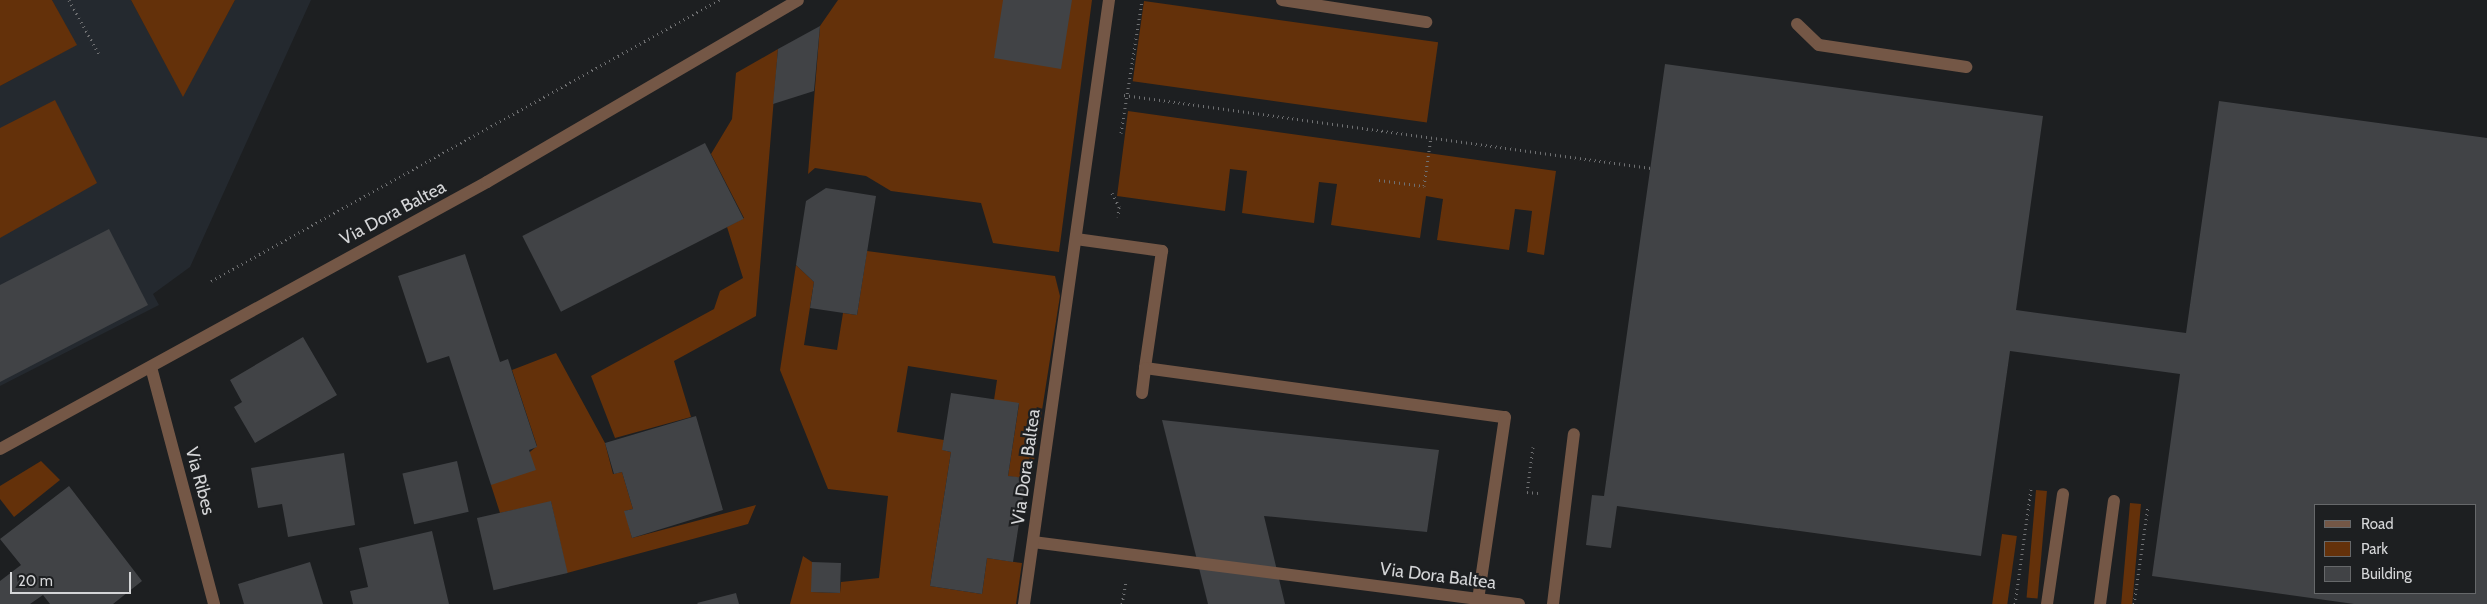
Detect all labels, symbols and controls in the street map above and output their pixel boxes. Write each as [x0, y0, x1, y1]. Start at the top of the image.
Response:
street label: Via Dora Baltea [336, 176, 450, 250]
street label: Via Dora Baltea [1007, 408, 1045, 526]
street label: Via Ribes [181, 445, 219, 517]
legend [2314, 504, 2477, 594]
text: Road [2361, 515, 2394, 533]
text: Park [2361, 540, 2388, 558]
street label: Via Dora Baltea [1379, 558, 1497, 594]
scale bar [12, 562, 134, 594]
text: Building [2361, 565, 2412, 583]
text: 20 m [18, 572, 53, 590]

